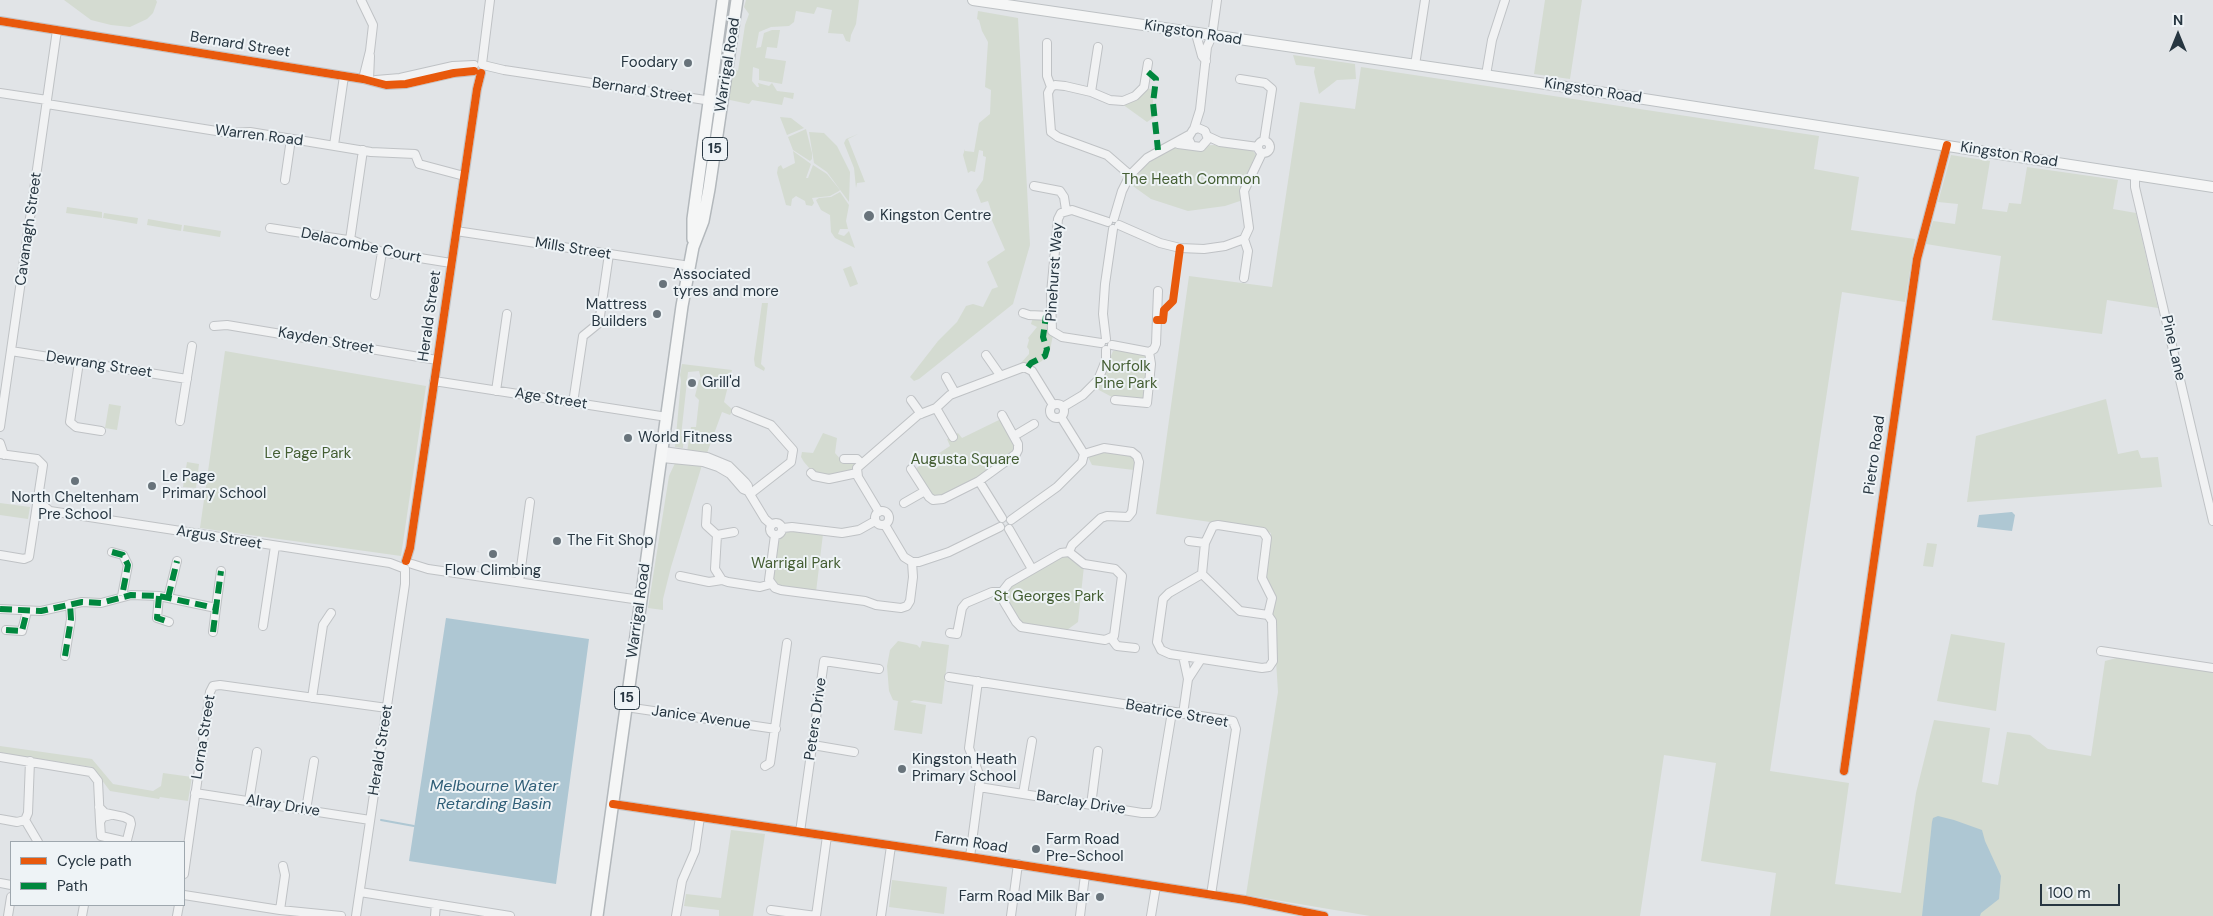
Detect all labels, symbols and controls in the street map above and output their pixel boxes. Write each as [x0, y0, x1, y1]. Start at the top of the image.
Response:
north arrow [2153, 10, 2203, 60]
text: N [2173, 11, 2183, 29]
street label: Warrigal Road [712, 16, 744, 114]
street label: Kingston Road [1143, 16, 1243, 50]
street label: Bernard Street [189, 28, 291, 62]
place label: Foodary [621, 54, 678, 72]
marker: Foodary [682, 57, 694, 69]
street label: Bernard Street [591, 74, 693, 108]
street label: Kingston Road [1543, 74, 1643, 108]
street label: Warren Road [214, 122, 304, 150]
road number: 15 [702, 138, 728, 160]
street label: Kingston Road [1959, 138, 2059, 172]
street label: Cavanagh Street [12, 171, 46, 287]
park label: The Heath Common [1122, 171, 1260, 189]
place label: Kingston Centre [880, 207, 991, 225]
marker: Kingston Centre [862, 209, 876, 223]
street label: Pinehurst Way [1043, 222, 1067, 322]
street label: Delacombe Court [299, 224, 423, 268]
street label: Mills Street [534, 234, 612, 264]
place label: Associated tyres and more [673, 266, 779, 301]
street label: Herald Street [415, 269, 445, 363]
marker: Associated tyres and more [657, 278, 669, 290]
place label: Mattress Builders [586, 296, 647, 331]
marker: Mattress Builders [651, 308, 663, 320]
street label: Pine Lane [2157, 314, 2189, 382]
street label: Kayden Street [277, 324, 375, 358]
street label: Dewrang Street [45, 348, 153, 382]
park label: Norfolk Pine Park [1094, 358, 1158, 393]
place label: Grill'd [702, 374, 740, 392]
marker: Grill'd [686, 377, 698, 389]
street label: Age Street [514, 384, 588, 414]
street label: Pietro Road [1861, 414, 1889, 496]
place label: World Fitness [638, 429, 733, 447]
marker: World Fitness [622, 432, 634, 444]
park label: Le Page Park [265, 445, 351, 463]
park label: Augusta Square [910, 451, 1020, 469]
place label: Le Page Primary School [162, 468, 266, 503]
marker: North Cheltenham Pre School [69, 475, 81, 487]
marker: Le Page Primary School [146, 480, 158, 492]
place label: North Cheltenham Pre School [11, 489, 139, 524]
street label: Argus Street [175, 522, 263, 554]
place label: The Fit Shop [567, 532, 654, 550]
marker: The Fit Shop [551, 535, 563, 547]
marker: Flow Climbing [487, 548, 499, 560]
park label: Warrigal Park [751, 555, 841, 573]
place label: Flow Climbing [445, 562, 541, 580]
street label: Warrigal Road [623, 562, 655, 660]
park label: St Georges Park [994, 588, 1104, 606]
street label: Peters Drive [801, 676, 831, 762]
road number: 15 [614, 686, 640, 710]
street label: Lorna Street [188, 693, 220, 781]
street label: Beatrice Street [1124, 696, 1230, 732]
street label: Janice Avenue [650, 702, 752, 734]
street label: Herald Street [365, 703, 397, 797]
place label: Kingston Heath Primary School [912, 751, 1017, 786]
marker: Kingston Heath Primary School [896, 763, 908, 775]
water label: Melbourne Water Retarding Basin [430, 777, 558, 815]
street label: Barclay Drive [1035, 787, 1127, 819]
street label: Alray Drive [245, 791, 321, 821]
street label: Farm Road [933, 828, 1009, 858]
place label: Farm Road Pre-School [1046, 831, 1124, 866]
legend [10, 841, 185, 906]
marker: Farm Road Pre-School [1030, 843, 1042, 855]
text: Cycle path [57, 851, 132, 871]
scale bar [2043, 874, 2123, 906]
text: Path [57, 876, 88, 896]
text: 100 m [2048, 883, 2091, 903]
place label: Farm Road Milk Bar [959, 888, 1090, 906]
marker: Farm Road Milk Bar [1094, 891, 1106, 903]

